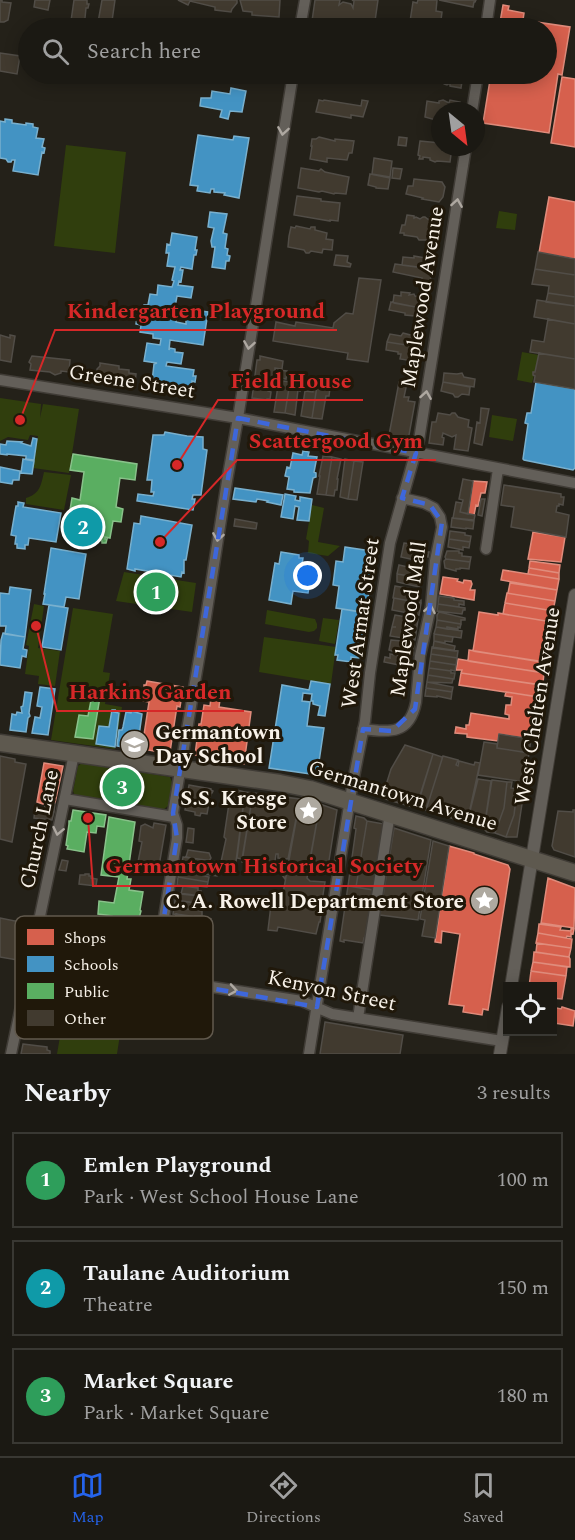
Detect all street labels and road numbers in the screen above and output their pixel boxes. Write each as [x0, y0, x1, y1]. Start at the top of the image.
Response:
street label: Maplewood Avenue [393, 204, 453, 390]
street label: Greene Street [66, 356, 197, 408]
street label: West Armat Street [333, 536, 389, 711]
street label: Maplewood Mall [382, 539, 436, 699]
street label: West Chelten Avenue [507, 605, 569, 807]
street label: Germantown Avenue [304, 752, 501, 840]
street label: Church Lane [12, 767, 68, 892]
street label: Kenyon Street [264, 962, 399, 1020]

